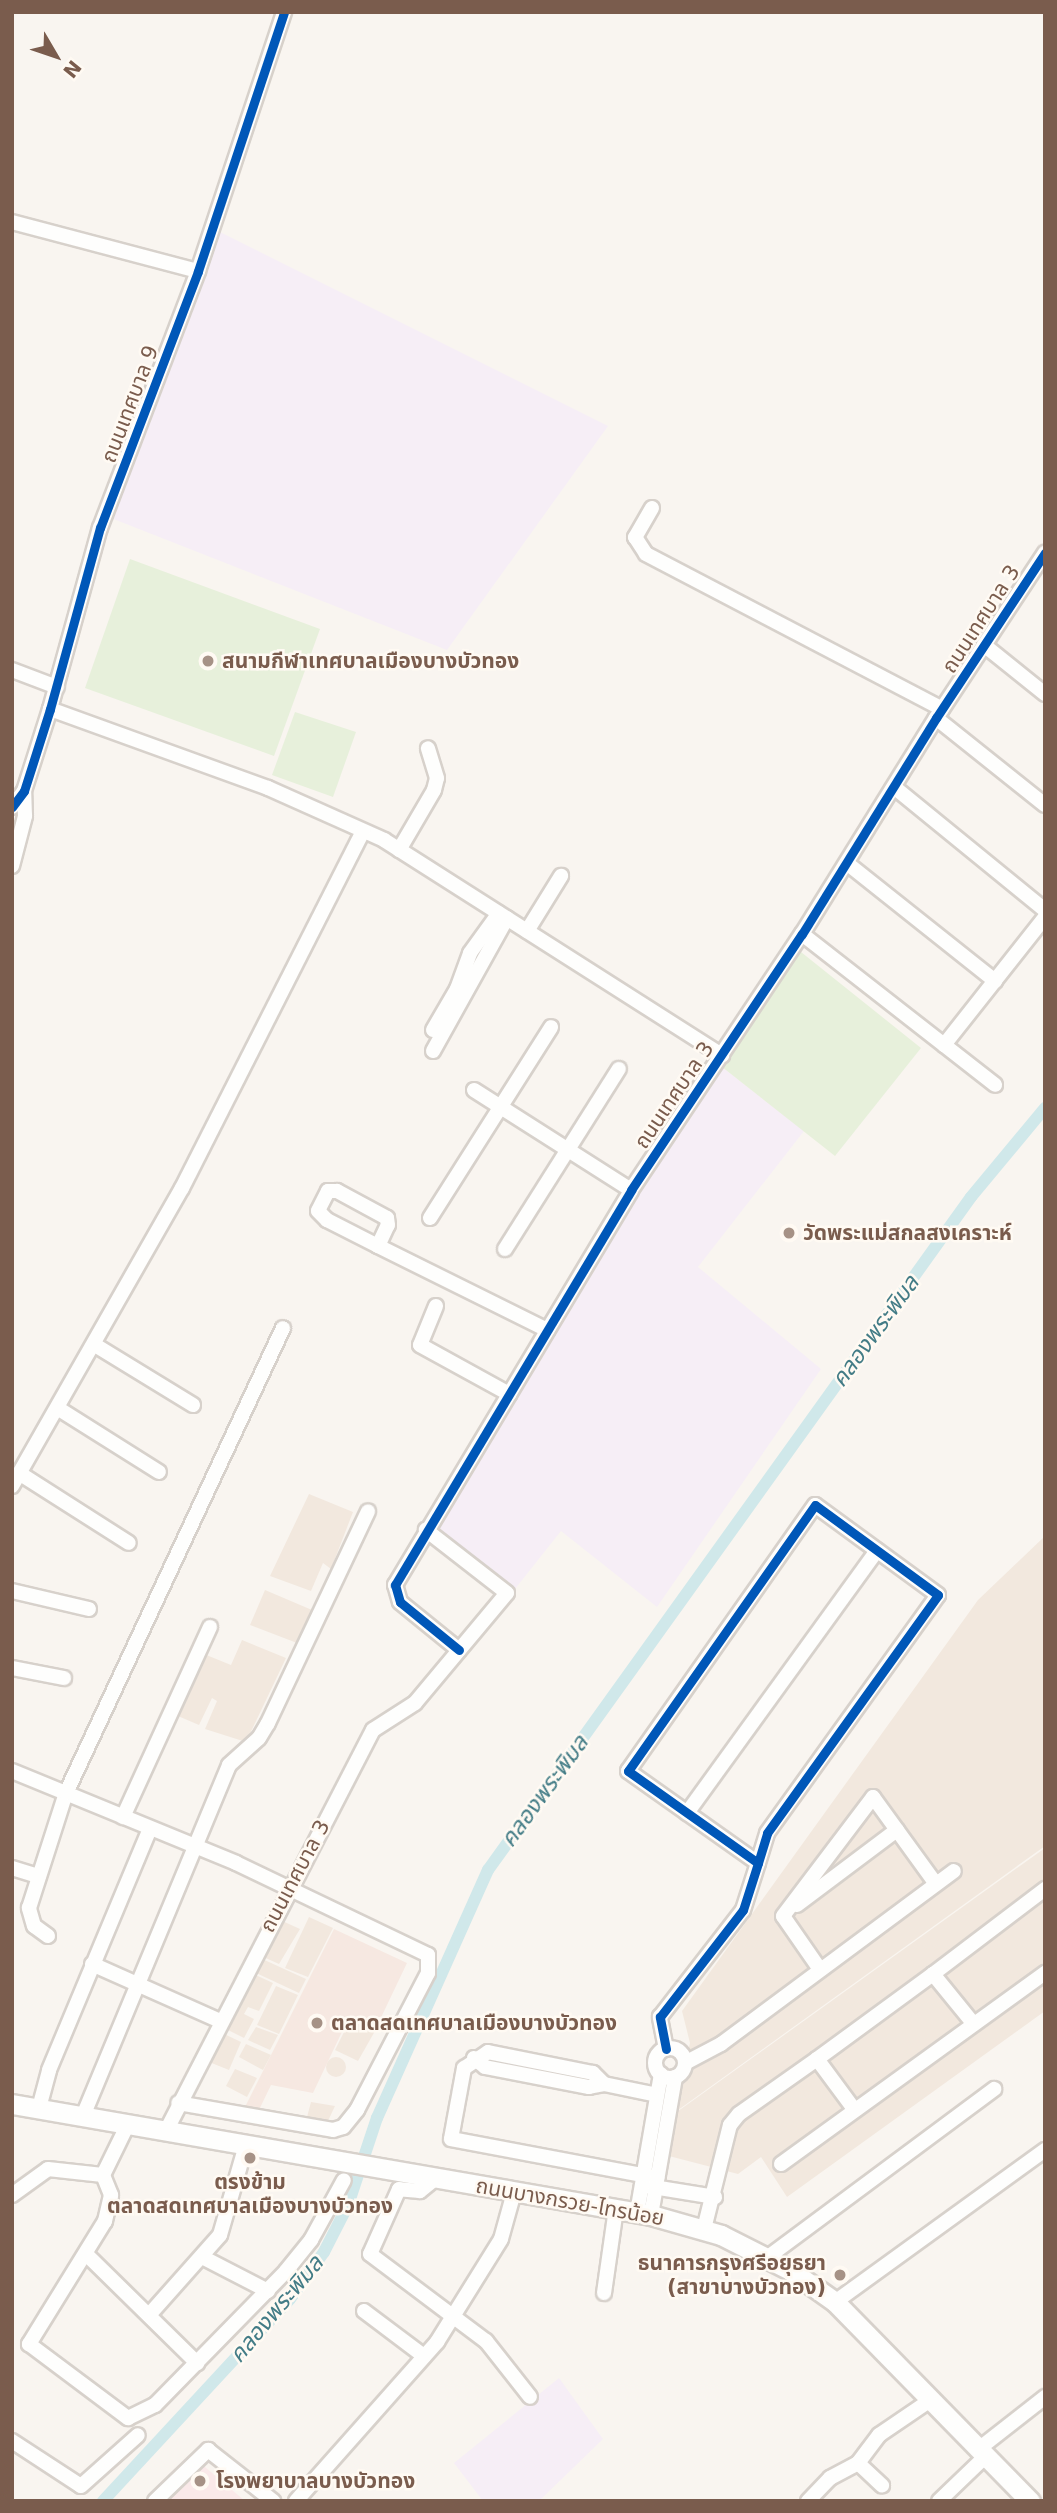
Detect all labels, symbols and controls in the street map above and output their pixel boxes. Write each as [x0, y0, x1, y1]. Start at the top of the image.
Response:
north arrow [21, 21, 91, 91]
text: N [59, 56, 86, 82]
street label: ถนนเทศบาล 9 [96, 342, 164, 466]
street label: ถนนเทศบาล 3 [937, 560, 1025, 678]
place label: สนามกีฬาเทศบาลเมืองบางบัวทอง [222, 648, 519, 674]
marker: สนามกีฬาเทศบาลเมืองบางบัวทอง [200, 653, 216, 669]
street label: ถนนเทศบาล 3 [629, 1037, 719, 1153]
place label: วัดพระแม่สกลสงเคราะห์ [803, 1220, 1012, 1246]
marker: วัดพระแม่สกลสงเคราะห์ [781, 1225, 797, 1241]
water label: คลองพระพิมล [825, 1270, 925, 1392]
water label: คลองพระพิมล [494, 1730, 594, 1852]
street label: ถนนเทศบาล 3 [255, 1815, 335, 1937]
place label: ตลาดสดเทศบาลเมืองบางบัวทอง [331, 2010, 617, 2036]
marker: ตลาดสดเทศบาลเมืองบางบัวทอง [309, 2015, 325, 2031]
marker: ตรงข้าม ตลาดสดเทศบาลเมืองบางบัวทอง [242, 2150, 258, 2166]
place label: ตรงข้าม ตลาดสดเทศบาลเมืองบางบัวทอง [107, 2169, 393, 2219]
street label: ถนนบางกรวย-ไทรน้อย [474, 2173, 666, 2231]
water label: คลองพระพิมล [223, 2250, 329, 2368]
place label: ธนาคารกรุงศรีอยุธยา (สาขาบางบัวทอง) [638, 2250, 826, 2300]
marker: ธนาคารกรุงศรีอยุธยา (สาขาบางบัวทอง) [832, 2267, 848, 2283]
place label: โรงพยาบาลบางบัวทอง [216, 2468, 415, 2494]
marker: โรงพยาบาลบางบัวทอง [190, 2471, 210, 2491]

